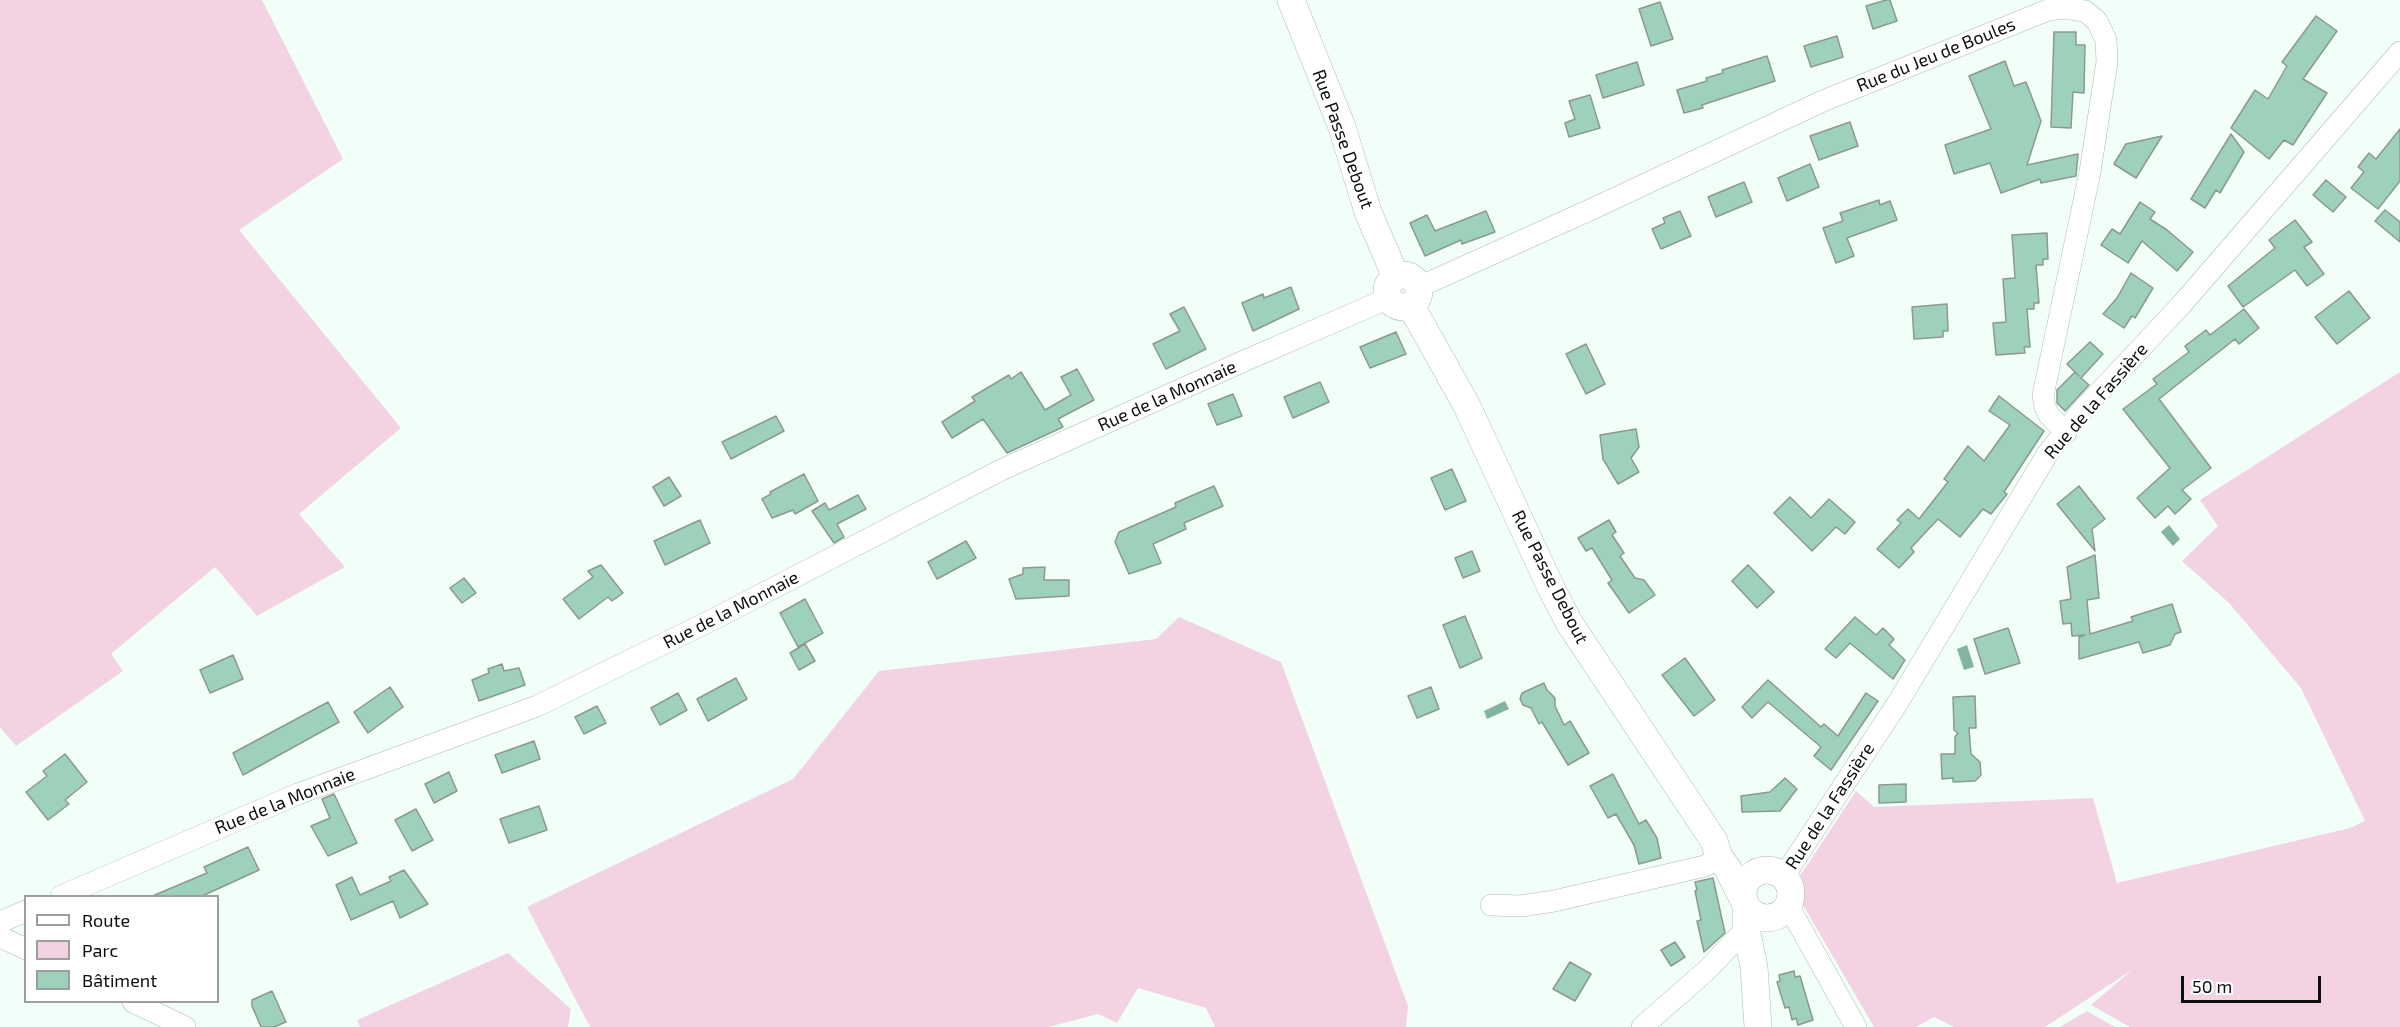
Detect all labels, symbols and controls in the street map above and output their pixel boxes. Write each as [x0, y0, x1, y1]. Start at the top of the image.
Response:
street label: Rue du Jeu de Boules [1853, 13, 2019, 97]
street label: Rue Passe Debout [1308, 66, 1378, 212]
street label: Rue de la Fassière [2040, 339, 2152, 463]
street label: Rue de la Monnaie [1094, 356, 1240, 436]
street label: Rue Passe Debout [1507, 507, 1593, 647]
street label: Rue de la Monnaie [660, 567, 802, 653]
street label: Rue de la Fassière [1781, 739, 1879, 873]
street label: Rue de la Monnaie [212, 763, 358, 839]
legend [24, 895, 219, 1003]
text: Route [82, 909, 130, 931]
text: Parc [82, 939, 118, 961]
scale bar [2184, 964, 2324, 1002]
text: Bâtiment [82, 969, 157, 991]
text: 50 m [2192, 975, 2232, 997]

